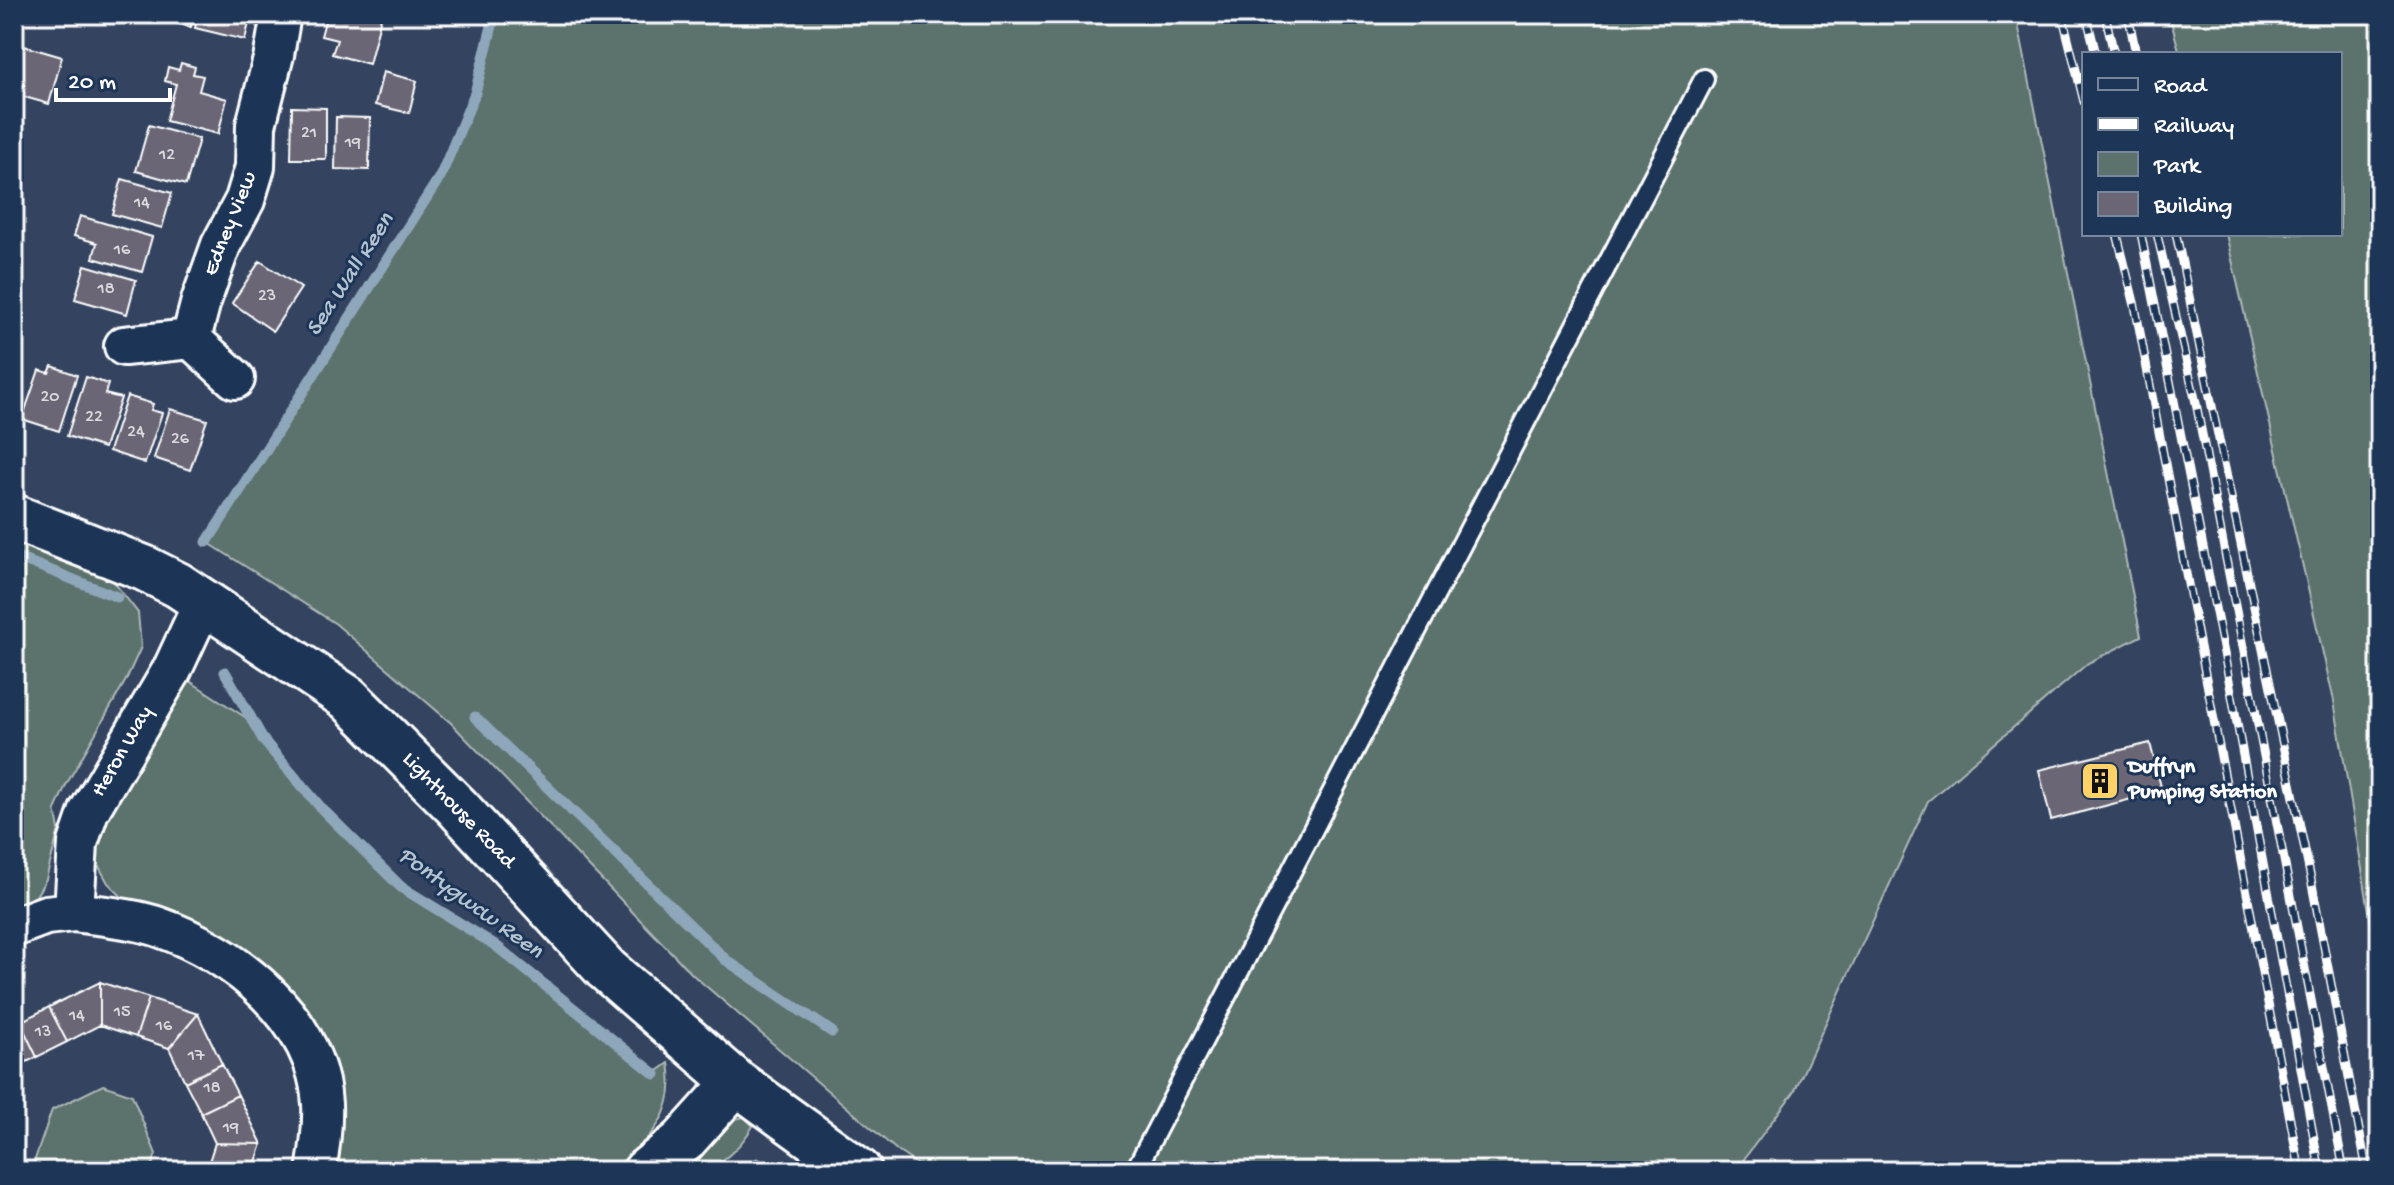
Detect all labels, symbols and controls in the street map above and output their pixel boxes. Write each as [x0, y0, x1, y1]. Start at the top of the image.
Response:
scale bar [56, 52, 170, 102]
legend [2082, 52, 2342, 236]
text: 20 m [68, 69, 116, 98]
text: Road [2154, 73, 2208, 102]
text: Railway [2154, 113, 2234, 142]
house number: 21 [301, 123, 317, 144]
house number: 19 [344, 133, 361, 154]
house number: 12 [158, 145, 175, 166]
text: Park [2153, 153, 2202, 182]
street label: Edney View [198, 168, 264, 280]
house number: 14 [133, 193, 150, 214]
text: Building [2153, 193, 2232, 222]
water label: Sea Wall Reen [300, 207, 402, 342]
house number: 16 [113, 240, 131, 261]
house number: 18 [96, 279, 115, 300]
house number: 23 [258, 286, 276, 307]
house number: 20 [40, 387, 60, 408]
house number: 22 [85, 407, 103, 428]
house number: 24 [127, 422, 145, 443]
house number: 26 [171, 429, 190, 450]
street label: Heron Way [87, 702, 159, 802]
street label: Lighthouse Road [396, 747, 522, 876]
place label: Duffryn Pumping Station [2126, 755, 2277, 806]
building icon: Duffryn Pumping Station [2079, 760, 2121, 802]
water label: Pontygwcw Reen [392, 842, 549, 967]
house number: 15 [113, 1002, 130, 1023]
house number: 14 [68, 1006, 85, 1027]
house number: 16 [155, 1016, 173, 1037]
house number: 13 [34, 1022, 51, 1043]
house number: 17 [187, 1046, 205, 1067]
house number: 18 [202, 1078, 221, 1099]
house number: 19 [222, 1118, 239, 1139]

